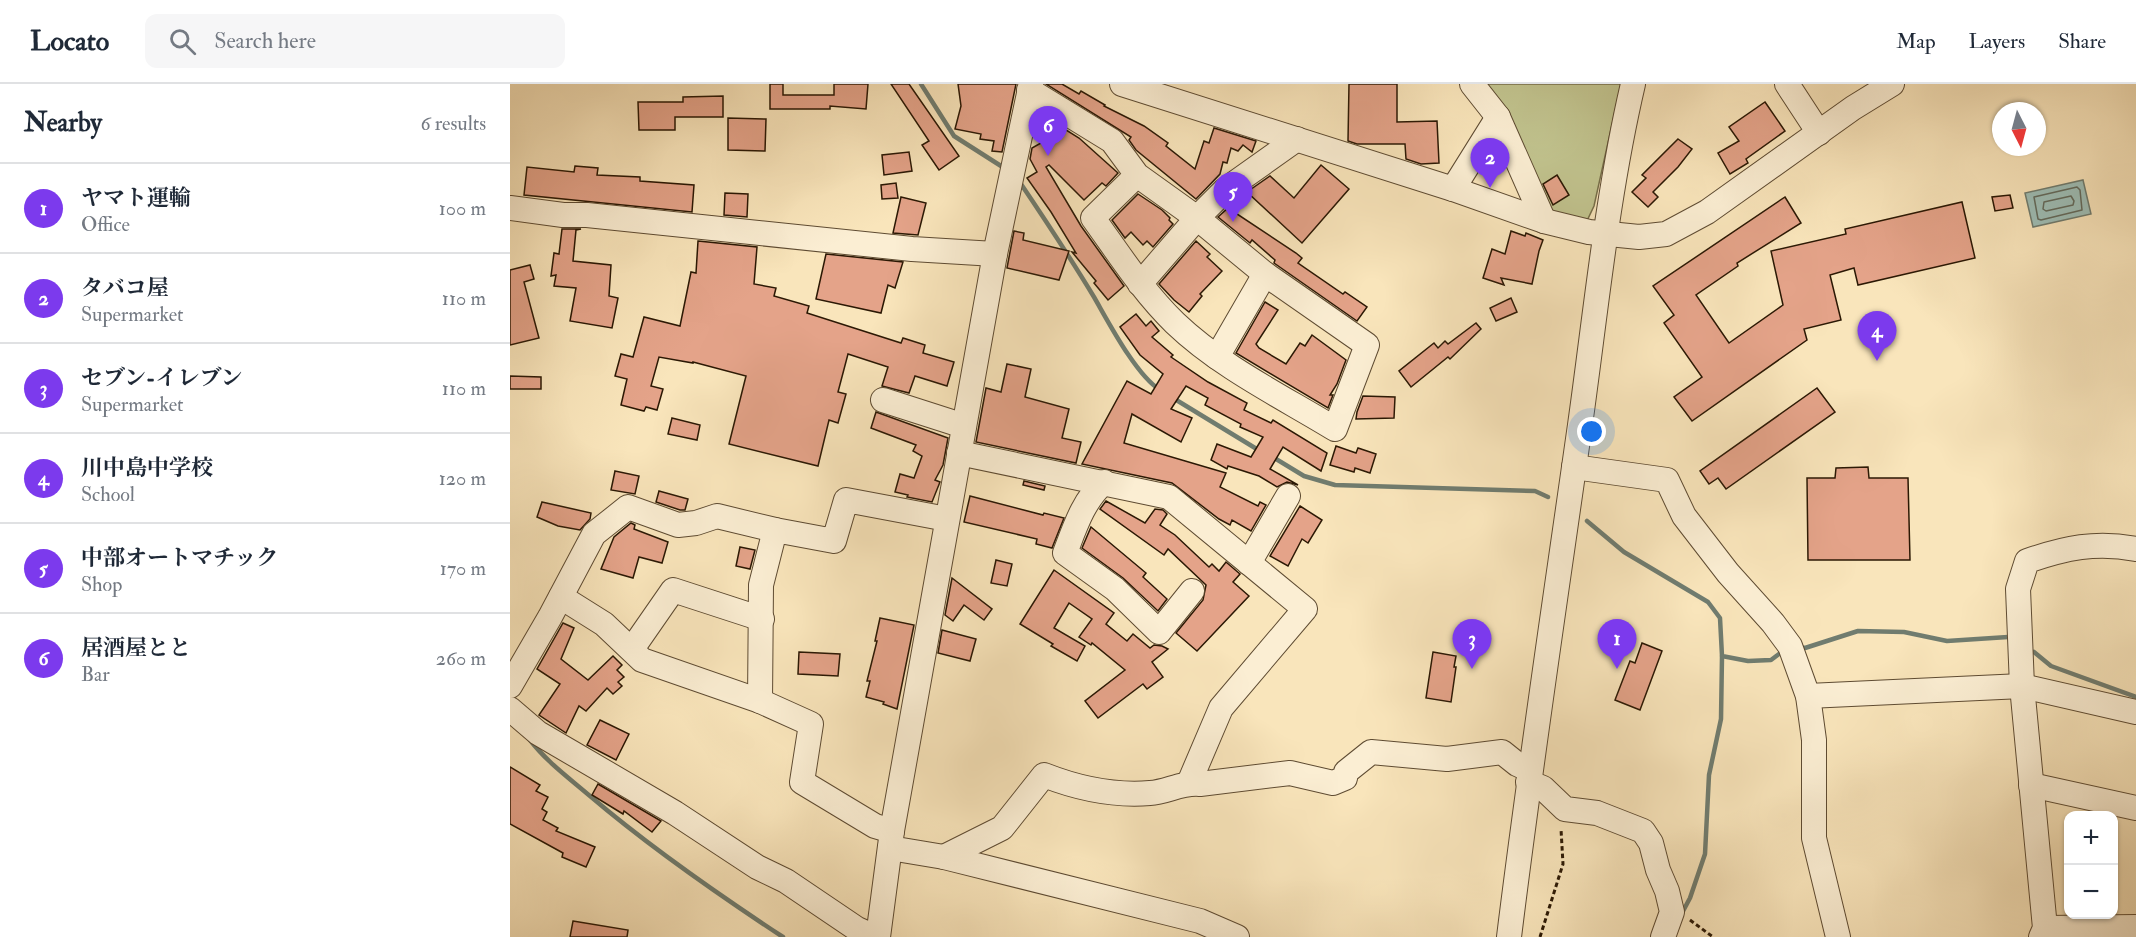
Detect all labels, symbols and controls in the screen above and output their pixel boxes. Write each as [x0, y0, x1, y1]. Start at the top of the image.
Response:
search box [145, 14, 565, 68]
text: Locato [30, 24, 109, 59]
icon: search [166, 25, 199, 58]
text: Search here [214, 27, 316, 55]
text: Map [1896, 28, 1936, 55]
text: Layers [1969, 28, 2025, 55]
text: Share [2058, 28, 2106, 55]
north arrow [1992, 102, 2046, 156]
pin: 6 [1028, 106, 1068, 156]
text: Nearby [24, 107, 102, 139]
text: 6 results [420, 111, 486, 136]
pin: 2 [1470, 138, 1510, 188]
pin: 5 [1214, 172, 1252, 222]
text: ヤマト運輸 [81, 184, 191, 212]
text: 1 [40, 196, 47, 221]
text: 100 m [439, 196, 486, 221]
text: Office [81, 212, 130, 237]
text: タバコ屋 [81, 274, 169, 302]
text: 2 [38, 286, 49, 311]
text: 110 m [442, 286, 486, 311]
text: Supermarket [81, 302, 184, 327]
pin: 4 [1858, 312, 1896, 361]
text: セブン-イレブン [81, 364, 243, 392]
text: 3 [40, 376, 47, 401]
text: 110 m [442, 376, 486, 401]
text: Supermarket [81, 392, 184, 417]
your location [1577, 417, 1606, 446]
text: 川中島中学校 [81, 454, 213, 482]
text: 4 [38, 466, 49, 491]
text: 120 m [439, 466, 486, 491]
text: School [81, 482, 135, 507]
text: 中部オートマチック [81, 544, 278, 572]
text: 5 [39, 556, 48, 581]
text: 170 m [440, 556, 486, 581]
text: Shop [81, 572, 122, 597]
pin: 3 [1452, 620, 1492, 669]
pin: 1 [1598, 620, 1636, 669]
text: 居酒屋とと [81, 634, 191, 662]
text: 6 [38, 646, 49, 671]
text: 260 m [436, 646, 486, 671]
text: Bar [81, 662, 110, 687]
map controls [2064, 811, 2118, 919]
button: + [2064, 811, 2118, 865]
button: − [2064, 865, 2118, 919]

